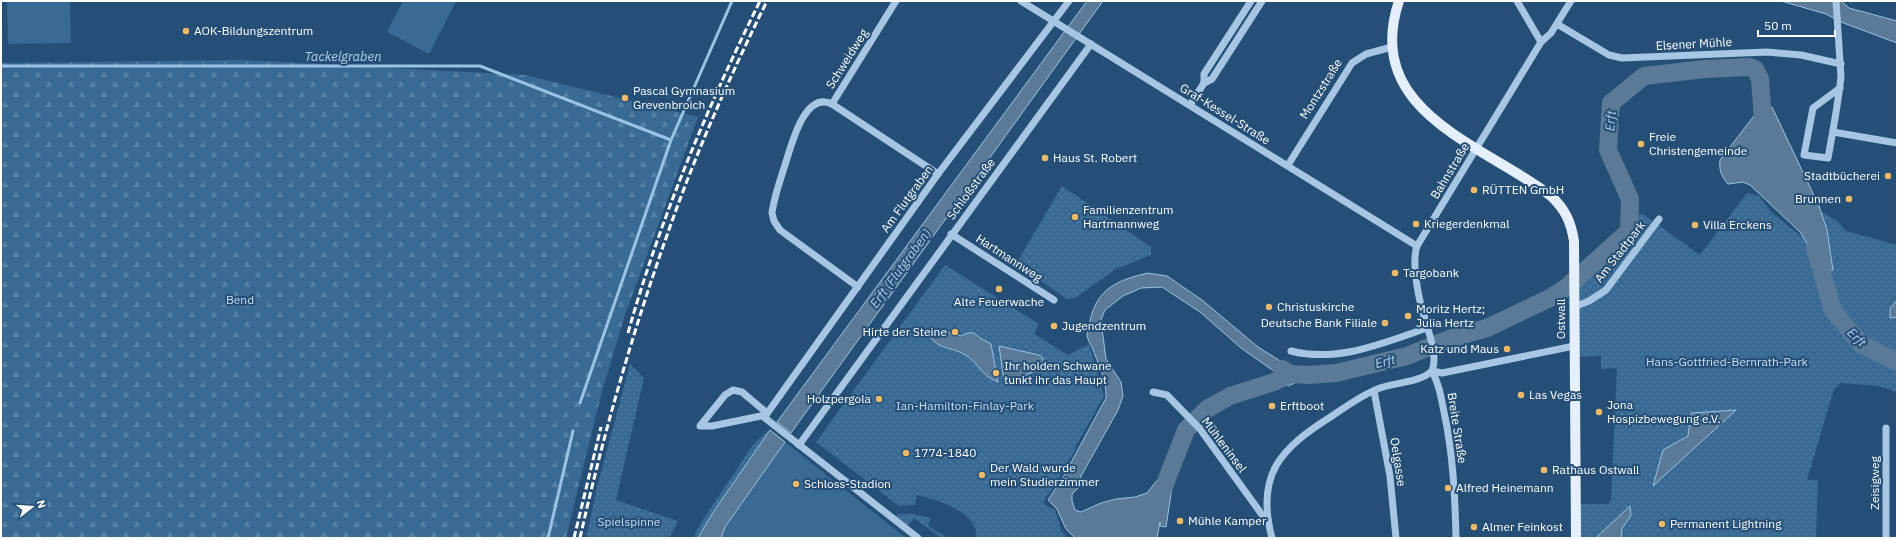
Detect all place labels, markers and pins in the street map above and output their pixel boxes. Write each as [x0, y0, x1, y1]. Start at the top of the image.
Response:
place label: AOK-Bildungszentrum [194, 23, 313, 38]
marker: AOK-Bildungszentrum [181, 26, 191, 36]
place label: Pascal Gymnasium Grevenbroich [633, 83, 735, 112]
marker: Pascal Gymnasium Grevenbroich [620, 93, 630, 103]
place label: Freie Christengemeinde [1649, 129, 1748, 158]
marker: Freie Christengemeinde [1636, 139, 1646, 149]
place label: Haus St. Robert [1053, 150, 1137, 165]
marker: Haus St. Robert [1040, 153, 1050, 163]
place label: Stadtbücherei [1804, 168, 1880, 183]
marker: Stadtbücherei [1883, 171, 1893, 181]
place label: RÜTTEN GmbH [1482, 182, 1564, 197]
marker: RÜTTEN GmbH [1469, 185, 1479, 195]
place label: Brunnen [1795, 191, 1841, 206]
marker: Brunnen [1844, 194, 1854, 204]
place label: Familienzentrum Hartmannweg [1083, 202, 1174, 231]
marker: Familienzentrum Hartmannweg [1070, 212, 1080, 222]
place label: Kriegerdenkmal [1424, 216, 1510, 231]
place label: Villa Erckens [1703, 217, 1772, 232]
marker: Kriegerdenkmal [1411, 219, 1421, 229]
marker: Villa Erckens [1690, 220, 1700, 230]
place label: Targobank [1403, 265, 1460, 280]
marker: Targobank [1390, 268, 1400, 278]
marker: Alte Feuerwache [994, 284, 1004, 294]
place label: Alte Feuerwache [954, 294, 1045, 309]
place label: Christuskirche [1277, 299, 1355, 314]
place label: Moritz Hertz; Julia Hertz [1416, 301, 1485, 330]
marker: Christuskirche [1264, 302, 1274, 312]
marker: Moritz Hertz; Julia Hertz [1403, 311, 1413, 321]
place label: Deutsche Bank Filiale [1261, 315, 1377, 330]
place label: Jugendzentrum [1062, 318, 1146, 333]
marker: Deutsche Bank Filiale [1380, 318, 1390, 328]
marker: Jugendzentrum [1049, 321, 1059, 331]
place label: Hirte der Steine [863, 324, 947, 339]
marker: Hirte der Steine [950, 327, 960, 337]
place label: Katz und Maus [1420, 341, 1499, 356]
marker: Katz und Maus [1502, 344, 1512, 354]
place label: Ihr holden Schwane tunkt ihr das Haupt [1004, 358, 1112, 387]
marker: Ihr holden Schwane tunkt ihr das Haupt [991, 368, 1001, 378]
place label: Las Vegas [1529, 387, 1582, 402]
marker: Las Vegas [1516, 390, 1526, 400]
place label: Holzpergola [807, 391, 872, 406]
marker: Holzpergola [874, 394, 884, 404]
place label: Jona Hospizbewegung e.V. [1607, 397, 1721, 426]
place label: Erftboot [1280, 398, 1324, 413]
marker: Erftboot [1267, 401, 1277, 411]
marker: Jona Hospizbewegung e.V. [1594, 407, 1604, 417]
place label: 1774-1840 [914, 445, 976, 460]
marker: 1774-1840 [901, 448, 911, 458]
place label: Der Wald wurde mein Studierzimmer [990, 460, 1100, 489]
place label: Rathaus Ostwall [1552, 462, 1639, 477]
marker: Rathaus Ostwall [1539, 465, 1549, 475]
marker: Der Wald wurde mein Studierzimmer [977, 470, 987, 480]
place label: Schloss-Stadion [804, 476, 891, 491]
marker: Schloss-Stadion [791, 479, 801, 489]
place label: Alfred Heinemann [1456, 480, 1554, 495]
marker: Alfred Heinemann [1443, 483, 1453, 493]
place label: Mühle Kamper [1188, 513, 1267, 528]
marker: Mühle Kamper [1175, 516, 1185, 526]
place label: Permanent Lightning [1670, 516, 1782, 531]
place label: Almer Feinkost [1482, 519, 1563, 534]
marker: Permanent Lightning [1657, 519, 1667, 529]
marker: Almer Feinkost [1469, 522, 1479, 532]

